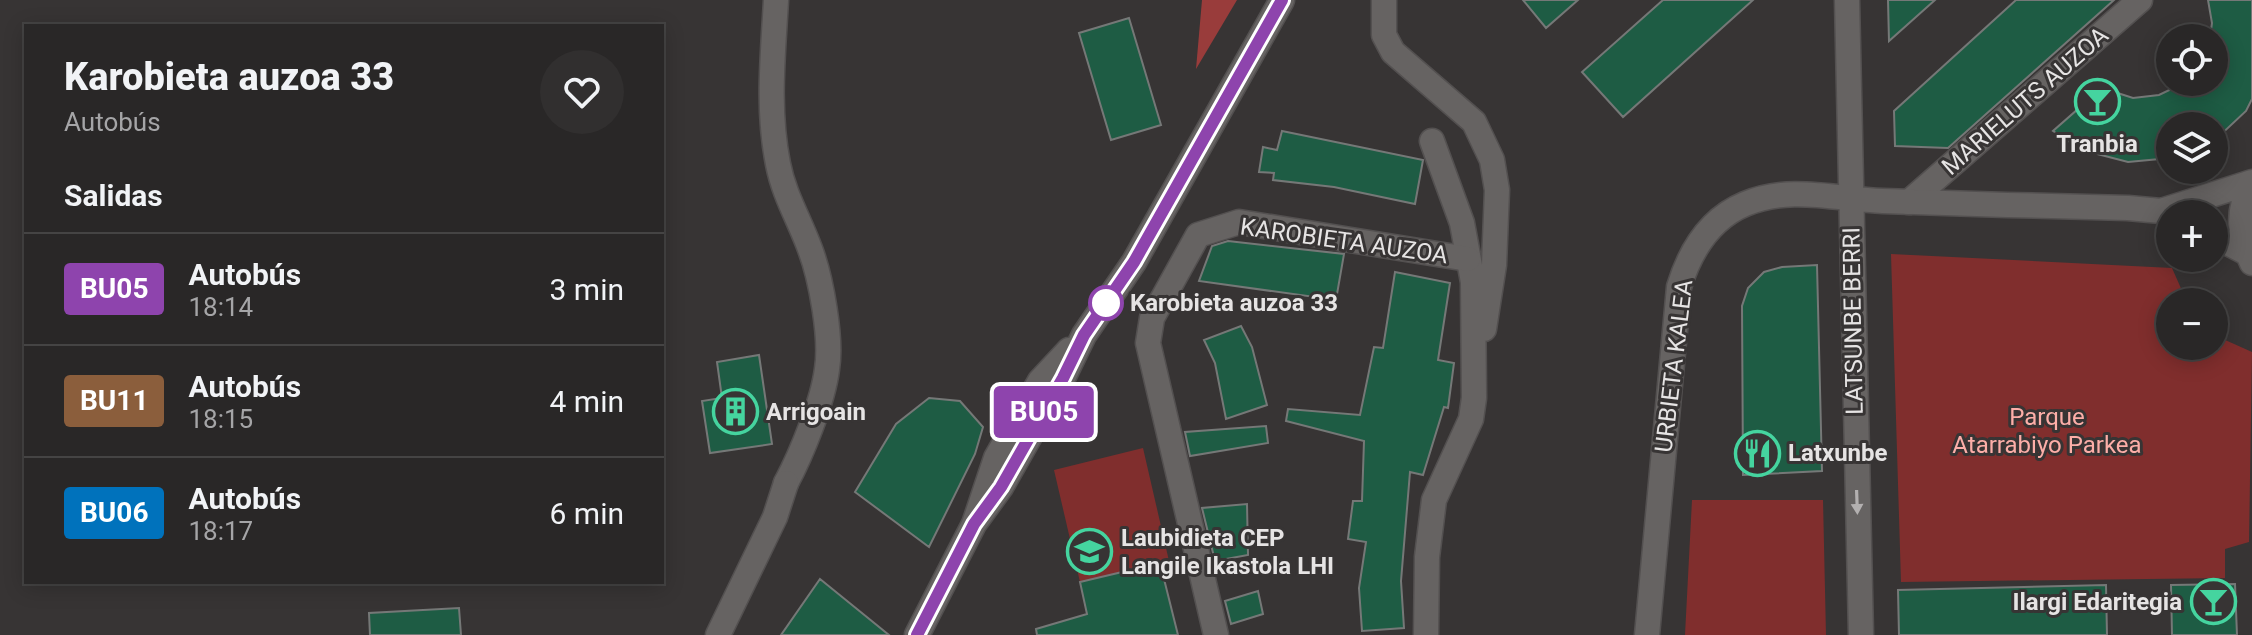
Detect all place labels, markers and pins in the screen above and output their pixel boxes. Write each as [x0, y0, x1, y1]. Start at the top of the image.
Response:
bar icon: Tranbia [2073, 78, 2121, 126]
place label: Tranbia [2056, 130, 2138, 158]
marker: Karobieta auzoa 33 [1089, 286, 1123, 320]
place label: Karobieta auzoa 33 [1130, 289, 1338, 317]
building icon: Arrigoain [711, 388, 759, 436]
place label: Arrigoain [766, 398, 866, 426]
restaurant icon: Latxunbe [1733, 429, 1781, 477]
place label: Latxunbe [1788, 439, 1888, 467]
place label: Laubidieta CEP Langile Ikastola LHI [1121, 524, 1334, 580]
school or university icon: Laubidieta CEP Langile Ikastola LHI [1066, 528, 1114, 576]
bar icon: Ilargi Edaritegia [2189, 578, 2237, 626]
place label: Ilargi Edaritegia [2012, 588, 2182, 616]

